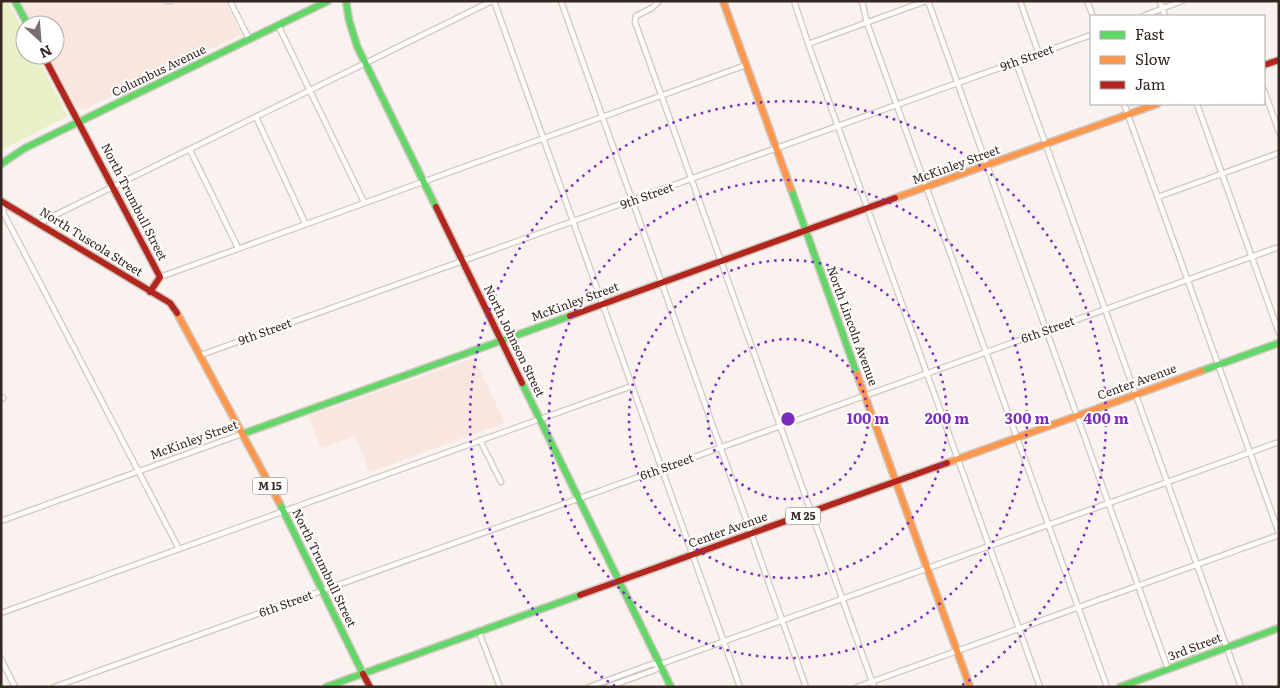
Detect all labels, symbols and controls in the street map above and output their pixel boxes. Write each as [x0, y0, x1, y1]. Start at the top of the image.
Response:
north arrow [15, 15, 65, 65]
legend [1090, 15, 1265, 105]
text: Fast [1135, 22, 1164, 45]
street label: Columbus Avenue [108, 39, 209, 101]
street label: 9th Street [997, 39, 1056, 75]
text: N [36, 41, 56, 64]
text: Slow [1135, 47, 1170, 70]
text: Jam [1135, 72, 1166, 95]
street label: North Trumbull Street [97, 140, 172, 264]
street label: McKinley Street [909, 140, 1002, 188]
street label: 9th Street [617, 177, 676, 213]
street label: North Tuscola Street [36, 202, 147, 280]
street label: North Lincoln Avenue [823, 263, 883, 388]
street label: McKinley Street [528, 277, 621, 325]
street label: North Johnson Street [480, 281, 550, 400]
street label: 6th Street [1018, 311, 1077, 347]
street label: 9th Street [235, 313, 294, 349]
street label: Center Avenue [1094, 358, 1179, 404]
text: 100 m [847, 406, 889, 429]
text: 200 m [925, 406, 969, 429]
text: 300 m [1005, 406, 1049, 429]
text: 400 m [1083, 406, 1129, 429]
centre of rings [779, 410, 797, 428]
street label: McKinley Street [147, 415, 240, 463]
street label: 6th Street [637, 448, 696, 484]
road number: M 15 [252, 478, 288, 494]
street label: North Trumbull Street [288, 505, 362, 630]
street label: Center Avenue [685, 506, 770, 552]
road number: M 25 [786, 508, 820, 524]
street label: 6th Street [256, 585, 315, 621]
street label: 3rd Street [1165, 628, 1224, 665]

